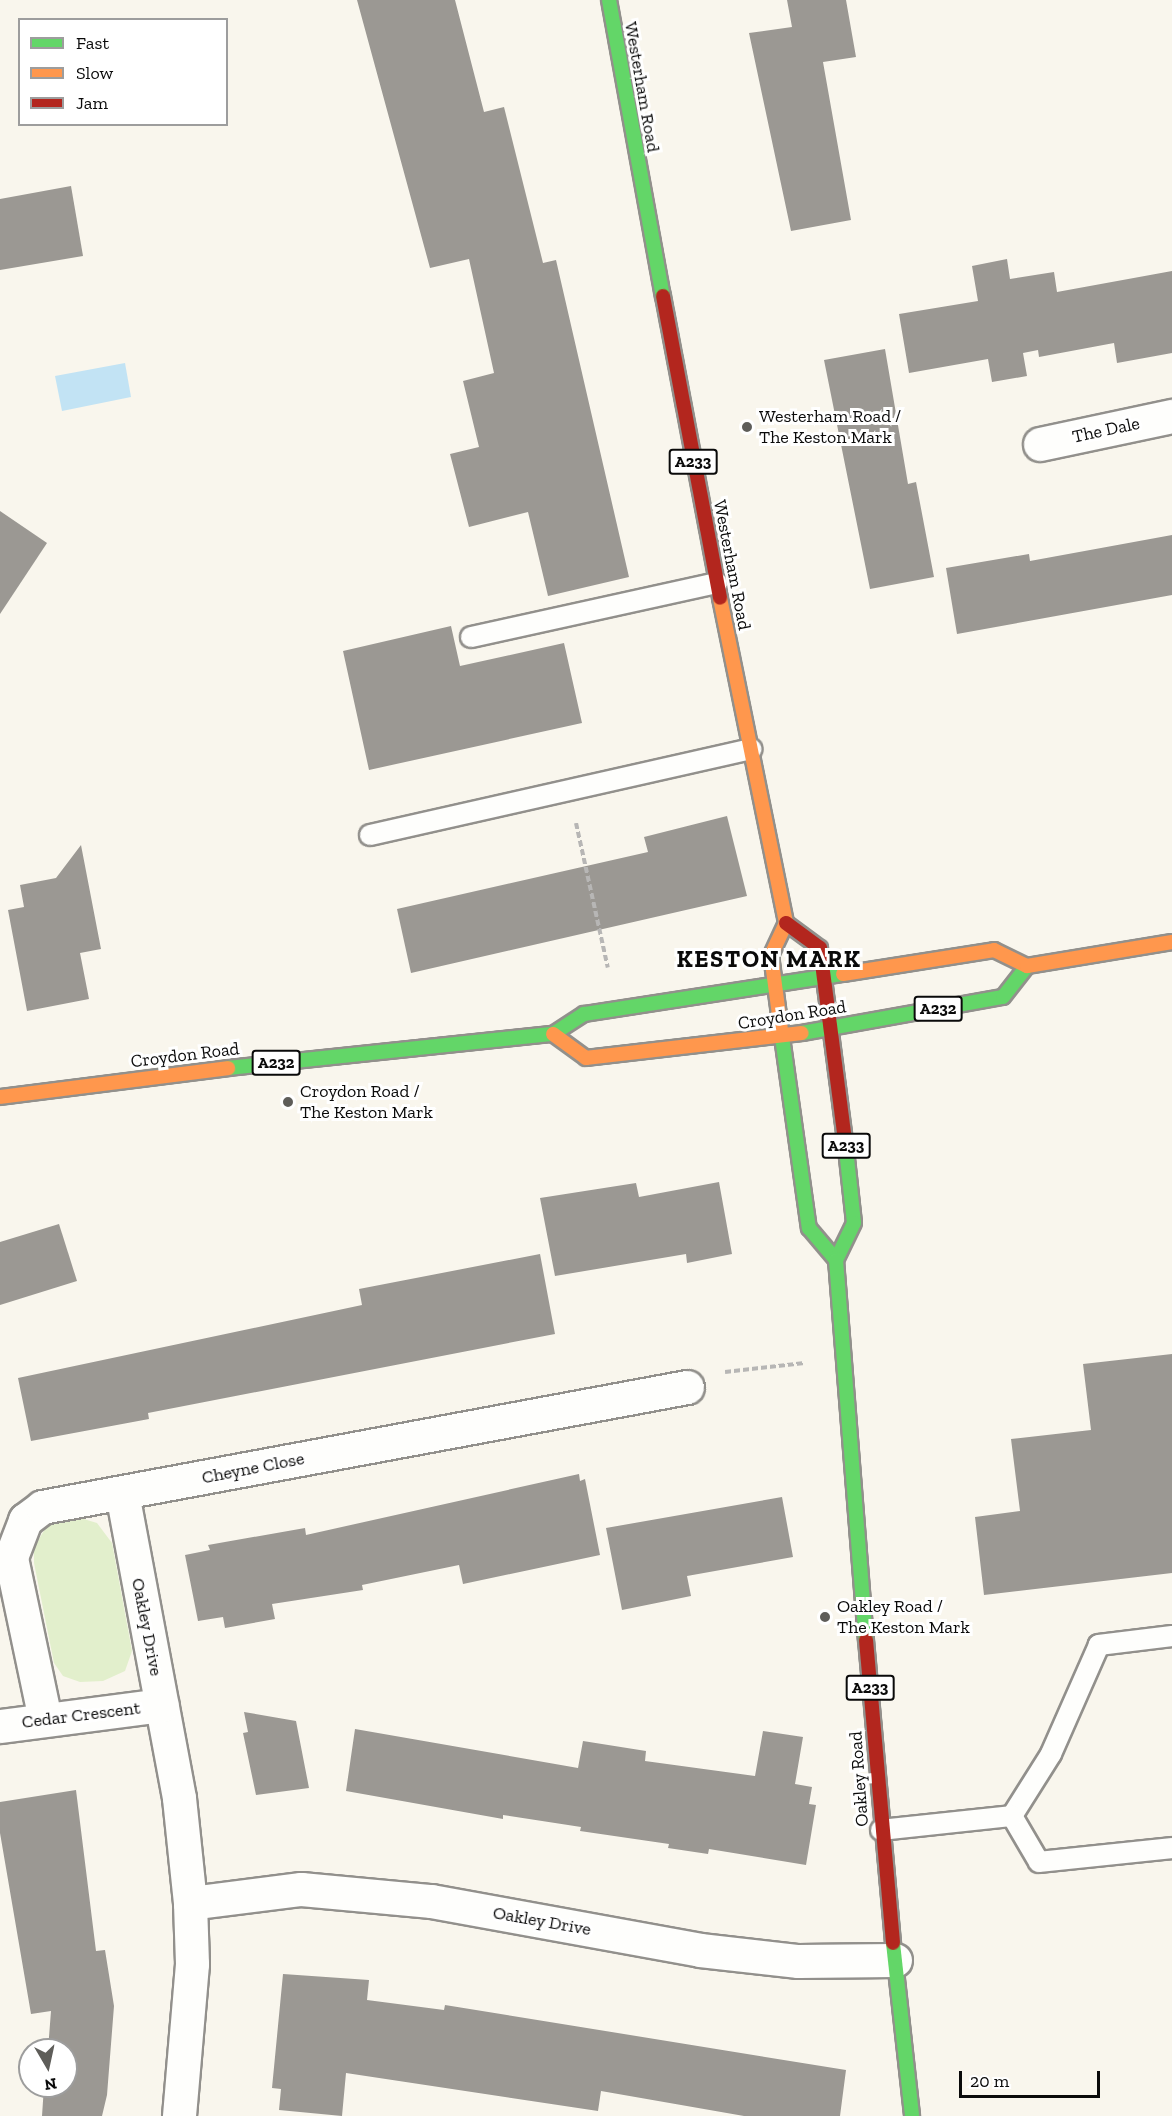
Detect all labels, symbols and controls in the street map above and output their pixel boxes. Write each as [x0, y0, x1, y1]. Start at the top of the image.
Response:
legend [18, 18, 228, 126]
street label: Westerham Road [620, 20, 664, 154]
text: Fast [76, 32, 109, 54]
text: Slow [76, 62, 113, 84]
text: Jam [76, 92, 108, 114]
place label: Westerham Road / The Keston Mark [759, 406, 901, 448]
street label: The Dale [1070, 412, 1142, 448]
marker: Westerham Road / The Keston Mark [740, 420, 754, 434]
road number: A233 [668, 449, 718, 475]
street label: Westerham Road [709, 498, 755, 632]
district label: KESTON MARK [676, 945, 862, 973]
street label: Croydon Road [736, 996, 848, 1034]
road number: A232 [912, 996, 964, 1022]
street label: Croydon Road [129, 1038, 241, 1072]
road number: A232 [250, 1050, 302, 1076]
place label: Croydon Road / The Keston Mark [300, 1081, 433, 1124]
marker: Croydon Road / The Keston Mark [281, 1095, 295, 1109]
road number: A233 [820, 1133, 872, 1159]
street label: Cheyne Close [200, 1447, 306, 1489]
street label: Oakley Drive [127, 1576, 167, 1678]
place label: Oakley Road / The Keston Mark [837, 1596, 970, 1638]
marker: Oakley Road / The Keston Mark [818, 1610, 832, 1624]
road number: A233 [844, 1675, 896, 1701]
street label: Cedar Crescent [20, 1697, 142, 1733]
street label: Oakley Road [845, 1730, 873, 1828]
street label: Oakley Drive [491, 1902, 593, 1940]
north arrow [18, 2038, 78, 2098]
scale bar [962, 2059, 1103, 2097]
text: 20 m [970, 2070, 1009, 2092]
text: N [43, 2074, 58, 2095]

